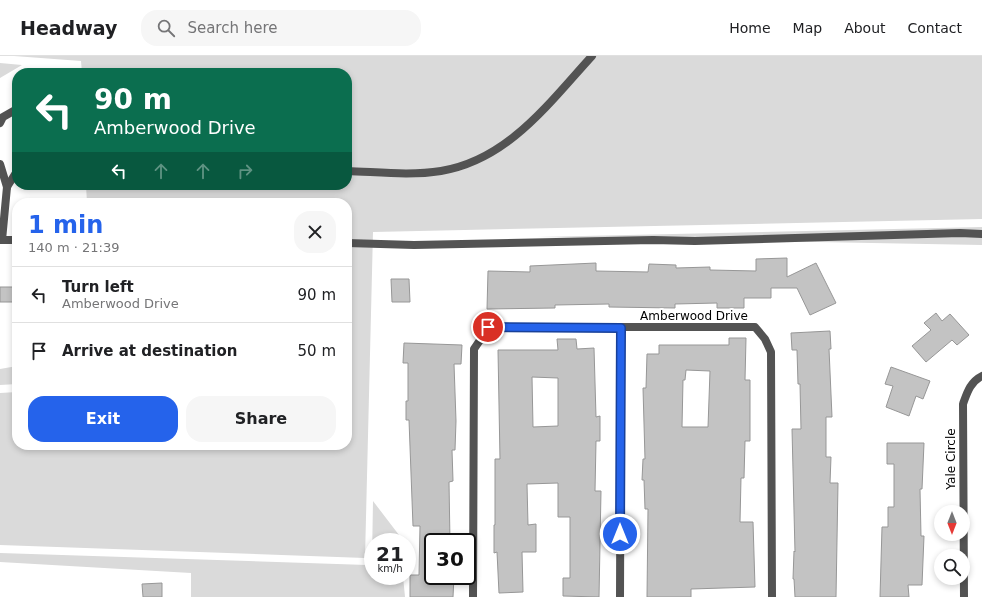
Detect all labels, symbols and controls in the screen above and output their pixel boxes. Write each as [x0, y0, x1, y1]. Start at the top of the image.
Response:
search box [141, 10, 421, 46]
text: Headway [20, 17, 117, 39]
icon: search [155, 17, 177, 39]
text: Search here [187, 19, 278, 37]
text: Home [729, 20, 771, 36]
text: Map [793, 20, 822, 36]
text: About [844, 20, 886, 36]
text: Contact [908, 20, 962, 36]
text: 90 m [94, 83, 172, 116]
icon: left [28, 84, 80, 136]
text: Amberwood Drive [94, 117, 256, 138]
icon: left [108, 160, 130, 182]
icon: ahead [150, 160, 172, 182]
icon: ahead [192, 160, 214, 182]
icon: right [234, 160, 256, 182]
text: 1 min [28, 211, 103, 239]
button: close [294, 211, 336, 253]
text: 140 m · 21:39 [28, 240, 119, 255]
text: Turn left [62, 278, 134, 296]
icon: left [28, 284, 50, 306]
text: 90 m [298, 286, 336, 304]
text: Amberwood Drive [62, 296, 179, 311]
street label: Amberwood Drive [640, 309, 748, 323]
pin [471, 310, 505, 344]
icon: arrive [477, 316, 499, 338]
icon: arrive [28, 340, 50, 362]
text: Arrive at destination [62, 342, 237, 360]
text: 50 m [298, 342, 336, 360]
button: Exit [28, 396, 178, 442]
button: Share [186, 396, 336, 442]
street label: Yale Circle [944, 428, 958, 491]
north arrow [934, 505, 970, 541]
map controls [934, 505, 970, 585]
position arrow [599, 513, 641, 555]
speed limit sign: 30 [424, 533, 476, 585]
text: 21 [376, 542, 404, 566]
button: search [934, 549, 970, 585]
text: km/h [377, 563, 403, 574]

